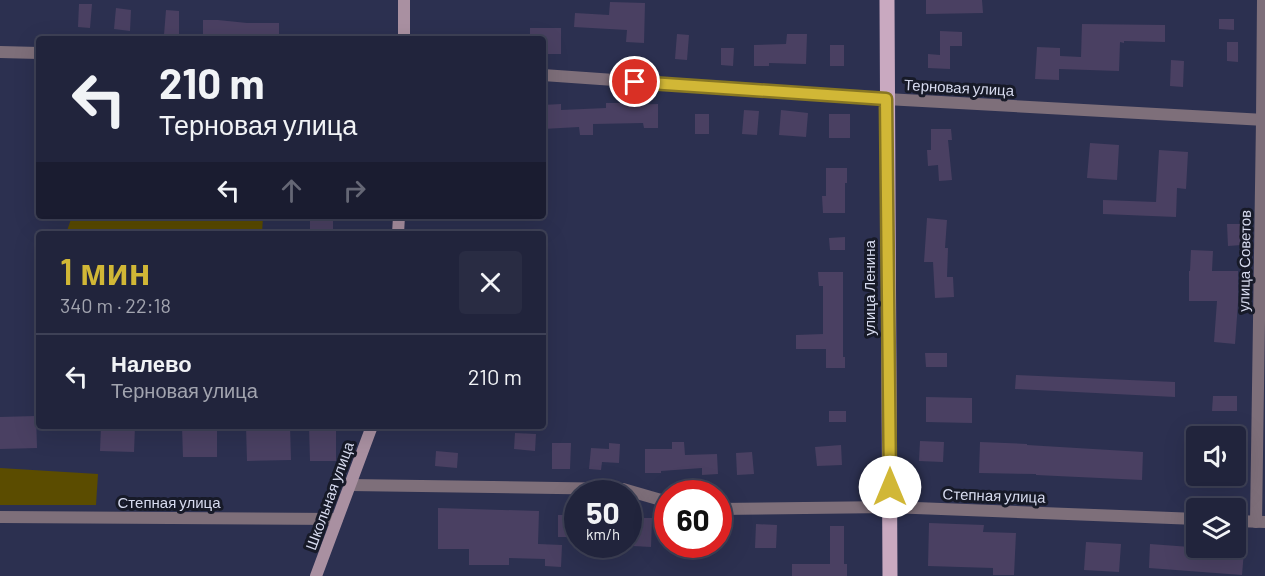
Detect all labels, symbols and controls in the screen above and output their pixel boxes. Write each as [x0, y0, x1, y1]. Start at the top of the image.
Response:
pin [609, 56, 660, 107]
text: 210 m [159, 57, 265, 107]
icon: left [60, 60, 138, 138]
icon: arrive [618, 65, 651, 98]
street label: Терновая улица [904, 75, 1015, 99]
text: Терновая улица [159, 108, 357, 140]
icon: left [212, 174, 245, 207]
icon: ahead [275, 174, 308, 207]
icon: right [338, 174, 371, 207]
street label: улица Советов [1234, 210, 1254, 312]
street label: улица Ленина [860, 239, 878, 336]
text: 1 мин [60, 249, 150, 292]
button: close [459, 251, 522, 314]
text: 340 m · 22:18 [60, 293, 171, 317]
text: Налево [111, 350, 192, 376]
icon: left [60, 360, 93, 393]
text: 210 m [468, 363, 522, 389]
text: Терновая улица [111, 378, 258, 402]
map controls [1186, 426, 1246, 558]
button: sound [1186, 426, 1246, 486]
street label: Школьная улица [301, 438, 357, 552]
position arrow [858, 455, 922, 519]
speed limit sign: 60 [654, 480, 732, 558]
street label: Степная улица [942, 484, 1046, 506]
street label: Степная улица [118, 493, 221, 511]
text: 50 [586, 494, 620, 530]
button: layers [1186, 498, 1246, 558]
text: km/h [586, 525, 620, 543]

